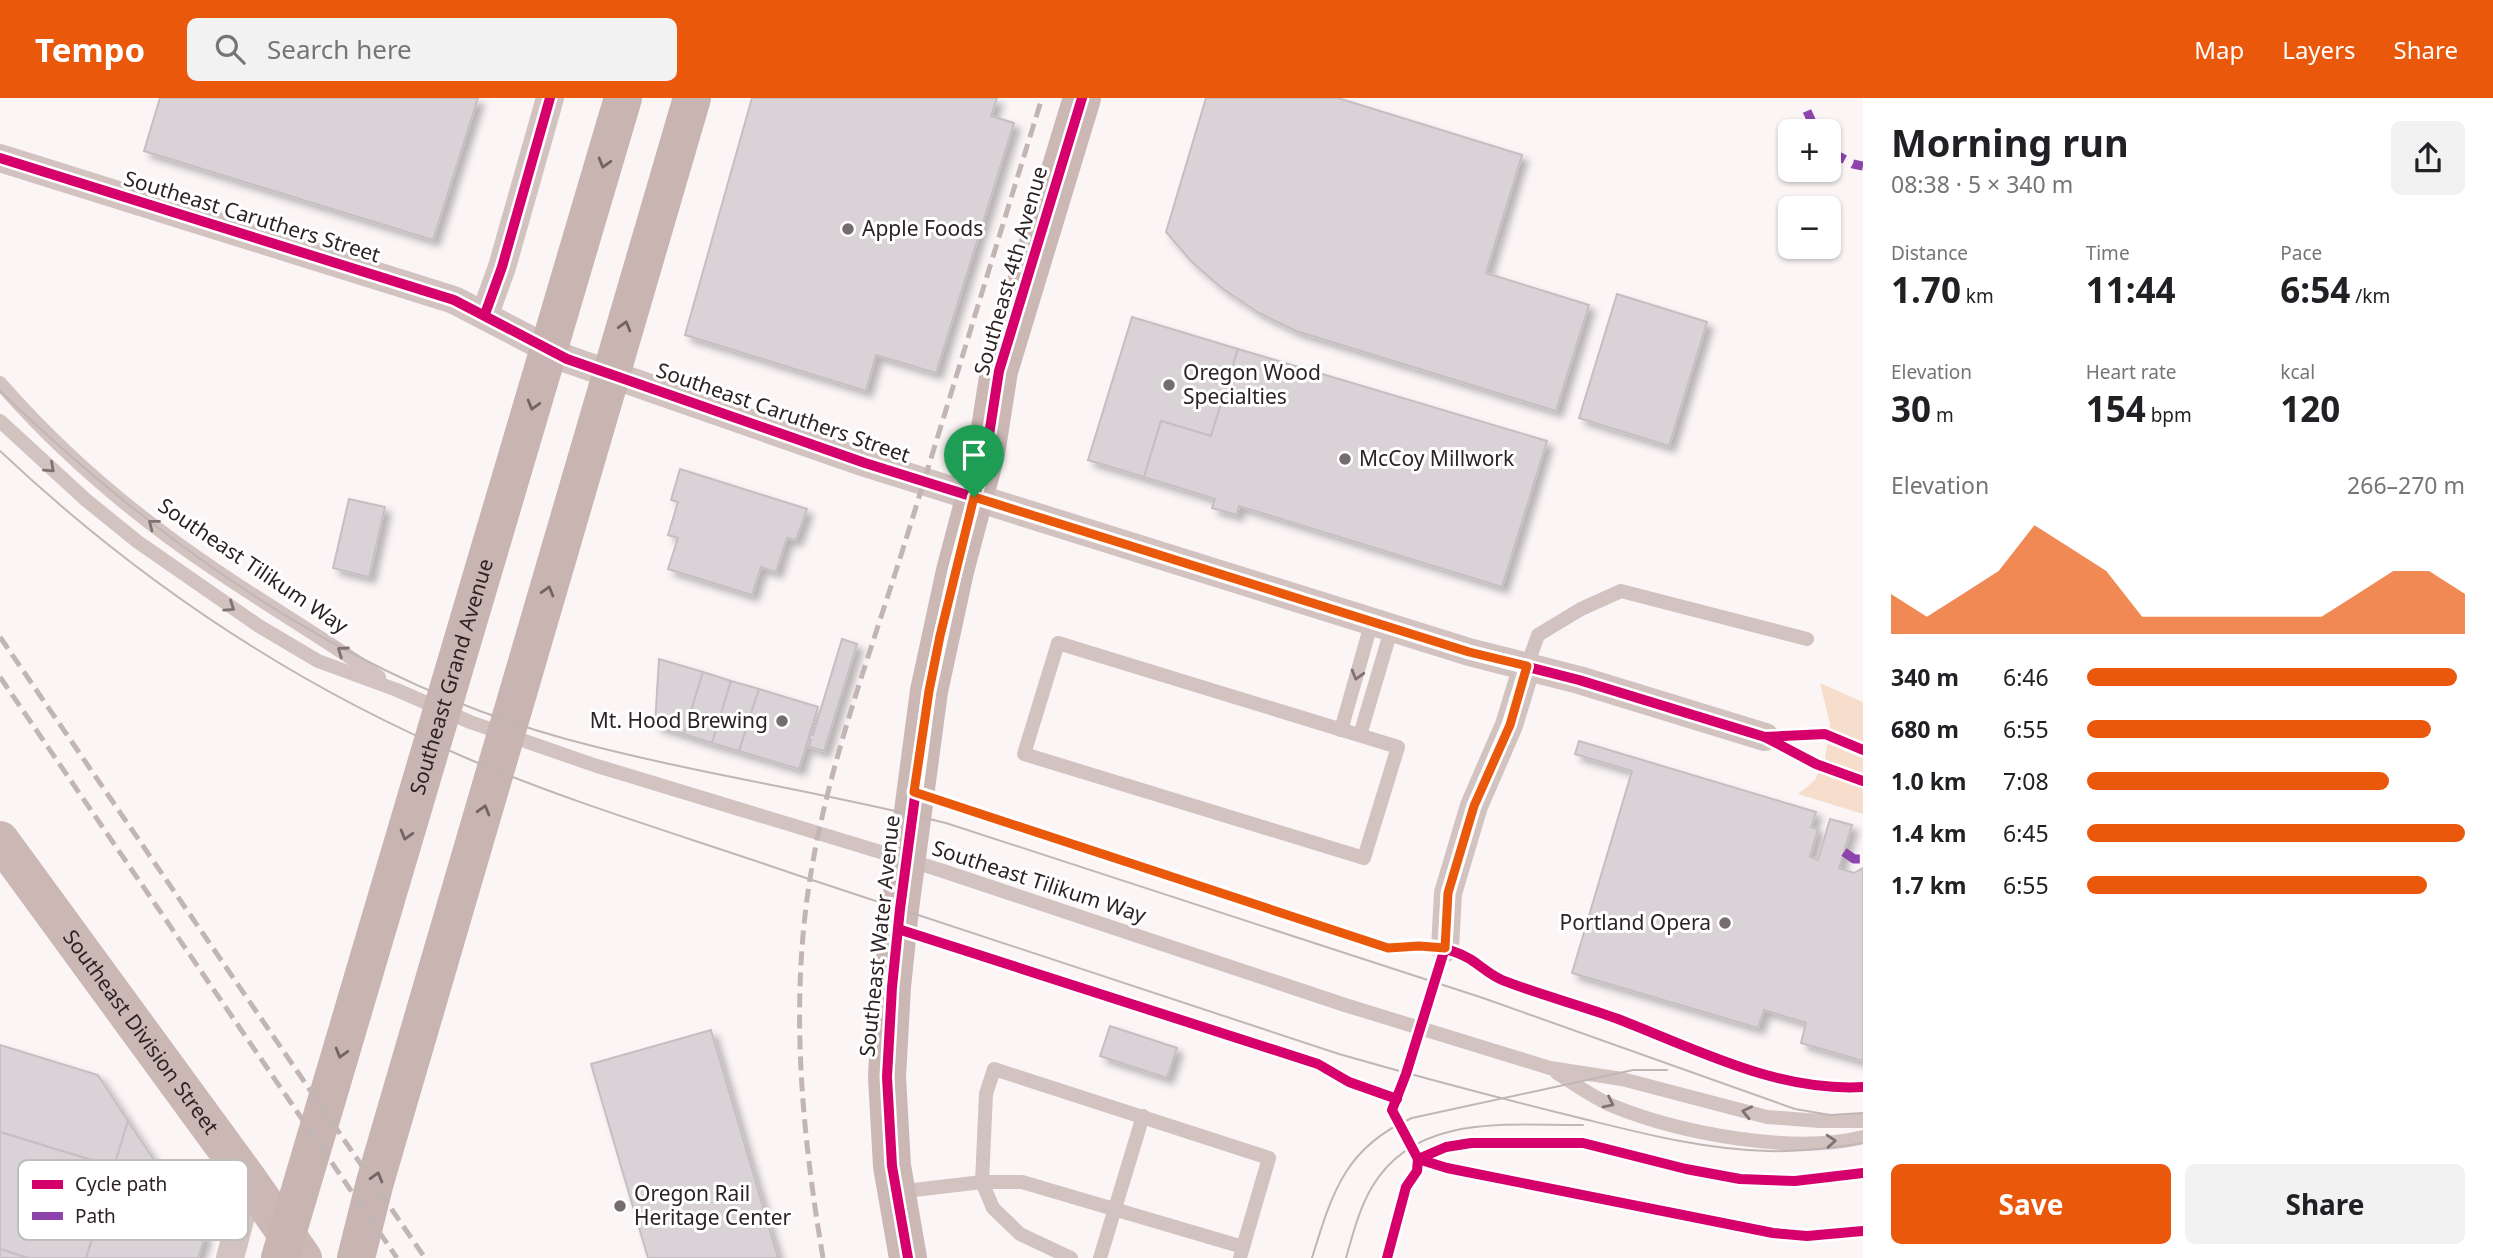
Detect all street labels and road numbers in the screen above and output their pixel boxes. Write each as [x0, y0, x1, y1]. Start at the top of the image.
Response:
street label: Southeast 4th Avenue [967, 163, 1053, 379]
street label: Southeast Caruthers Street [121, 164, 384, 269]
street label: Southeast Caruthers Street [653, 355, 914, 469]
street label: Southeast Tilikum Way [153, 491, 354, 639]
street label: Southeast Grand Avenue [403, 555, 499, 798]
street label: Southeast Water Avenue [852, 814, 906, 1058]
street label: Southeast Tilikum Way [929, 833, 1150, 929]
street label: Southeast Division Street [57, 924, 226, 1140]

